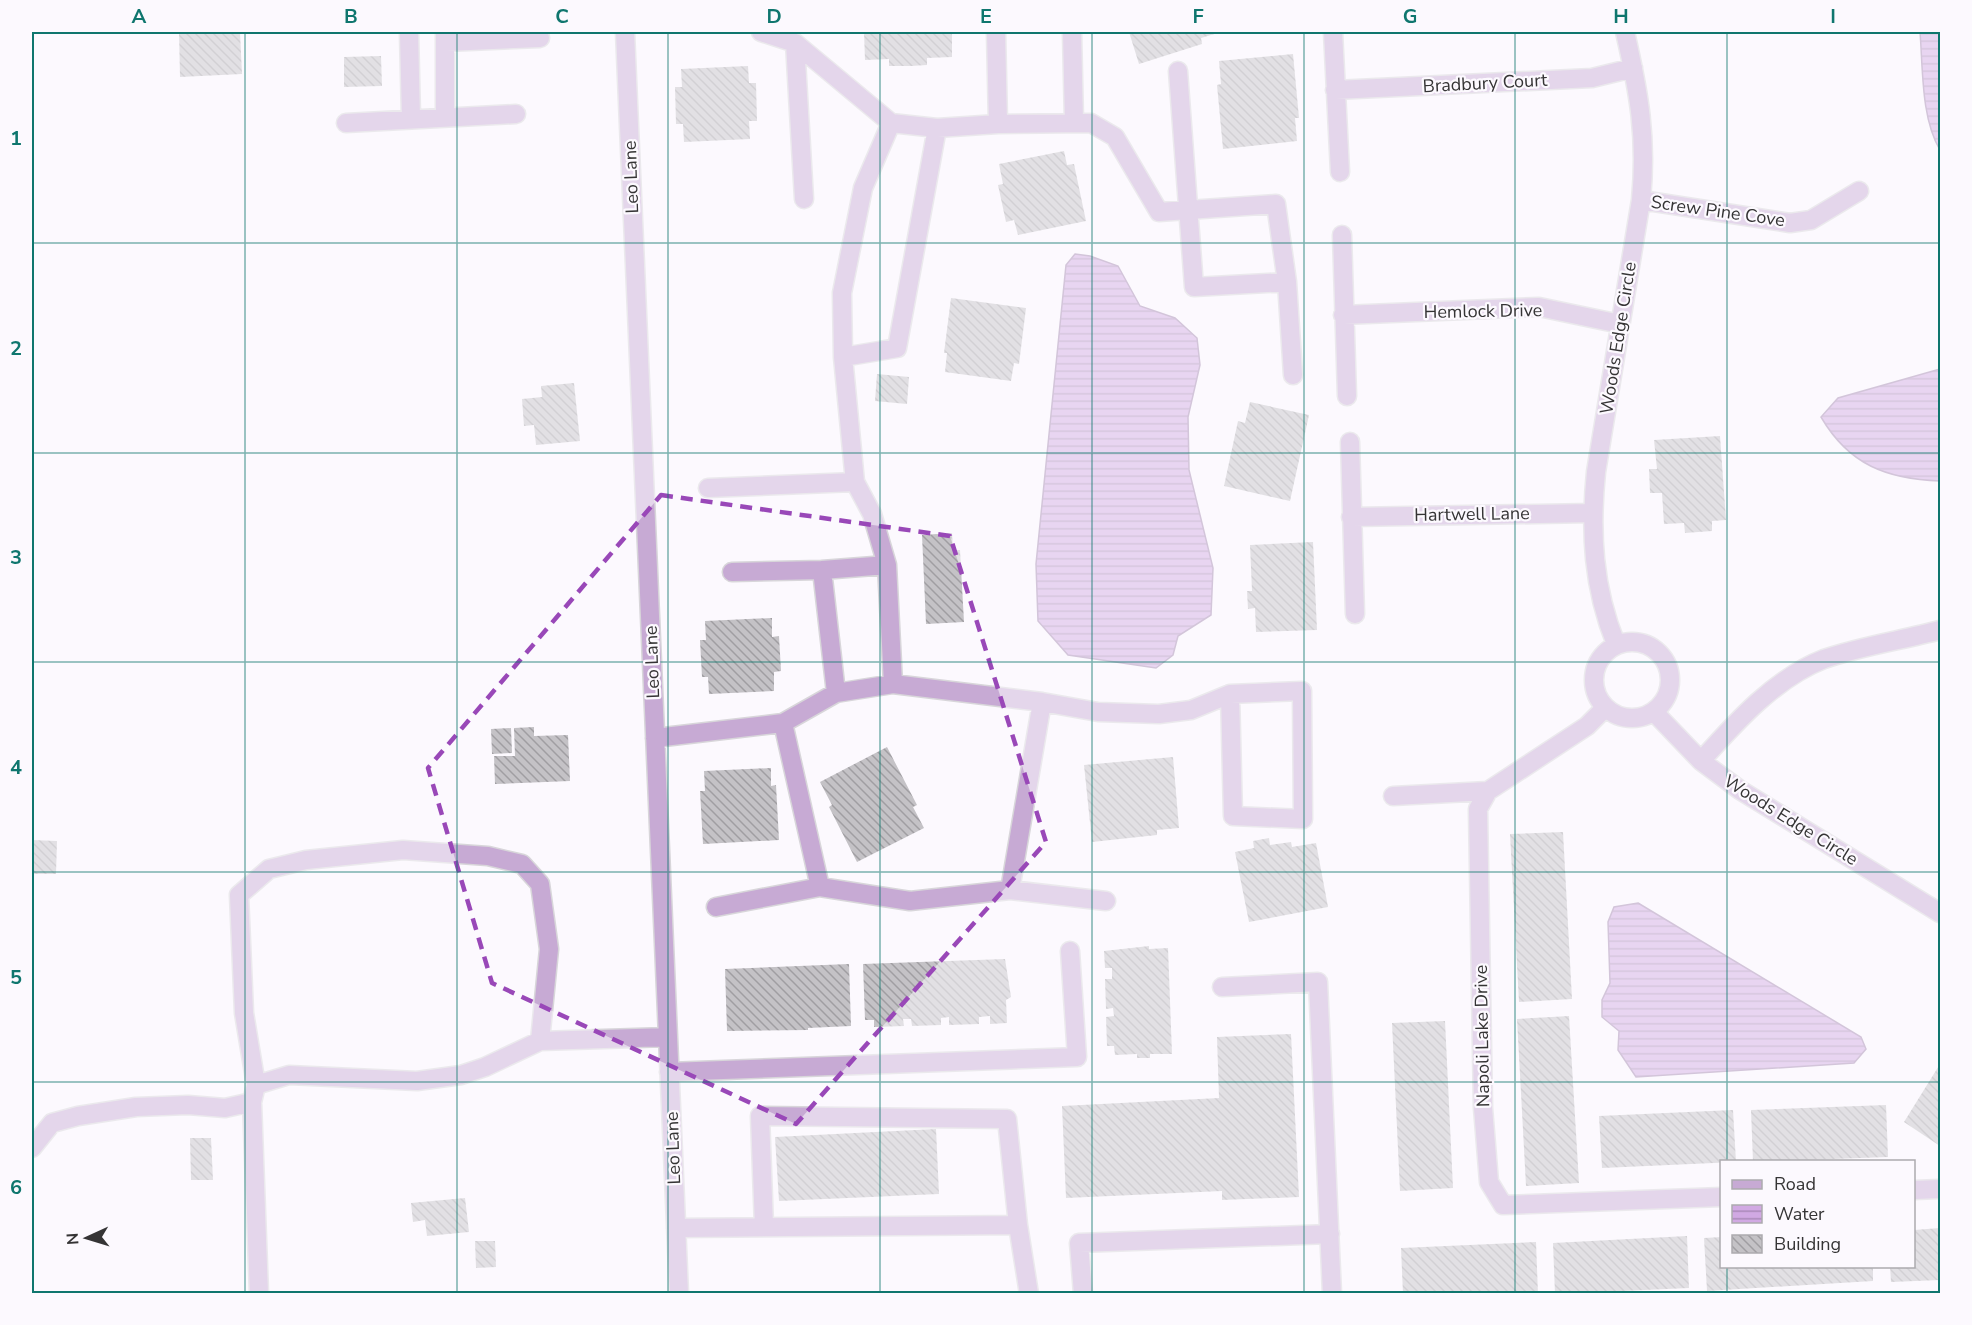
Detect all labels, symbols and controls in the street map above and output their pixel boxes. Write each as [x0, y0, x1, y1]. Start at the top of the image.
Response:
text: A [132, 3, 147, 30]
text: B [344, 3, 358, 30]
text: C [555, 3, 569, 30]
text: D [766, 3, 782, 30]
text: E [980, 3, 992, 30]
text: F [1192, 3, 1204, 30]
text: G [1403, 3, 1417, 30]
text: H [1613, 3, 1629, 30]
text: I [1830, 3, 1836, 30]
street label: Bradbury Court [1422, 68, 1549, 98]
text: 1 [10, 125, 22, 152]
street label: Leo Lane [618, 140, 644, 214]
street label: Screw Pine Cove [1649, 190, 1787, 232]
street label: Woods Edge Circle [1594, 260, 1642, 416]
street label: Hemlock Drive [1424, 298, 1542, 324]
text: 2 [10, 335, 22, 362]
street label: Hartwell Lane [1414, 501, 1530, 527]
text: 3 [10, 544, 22, 571]
street label: Leo Lane [639, 625, 665, 699]
text: 4 [10, 754, 22, 781]
street label: Woods Edge Circle [1719, 769, 1863, 871]
text: 5 [10, 964, 22, 991]
street label: Napoli Lake Drive [1469, 965, 1495, 1107]
street label: Leo Lane [660, 1111, 686, 1185]
legend [1720, 1160, 1915, 1268]
text: Road [1774, 1172, 1816, 1196]
text: 6 [10, 1174, 22, 1201]
text: Water [1774, 1202, 1825, 1226]
north arrow [57, 1208, 117, 1268]
text: N [62, 1232, 84, 1246]
text: Building [1774, 1232, 1841, 1256]

